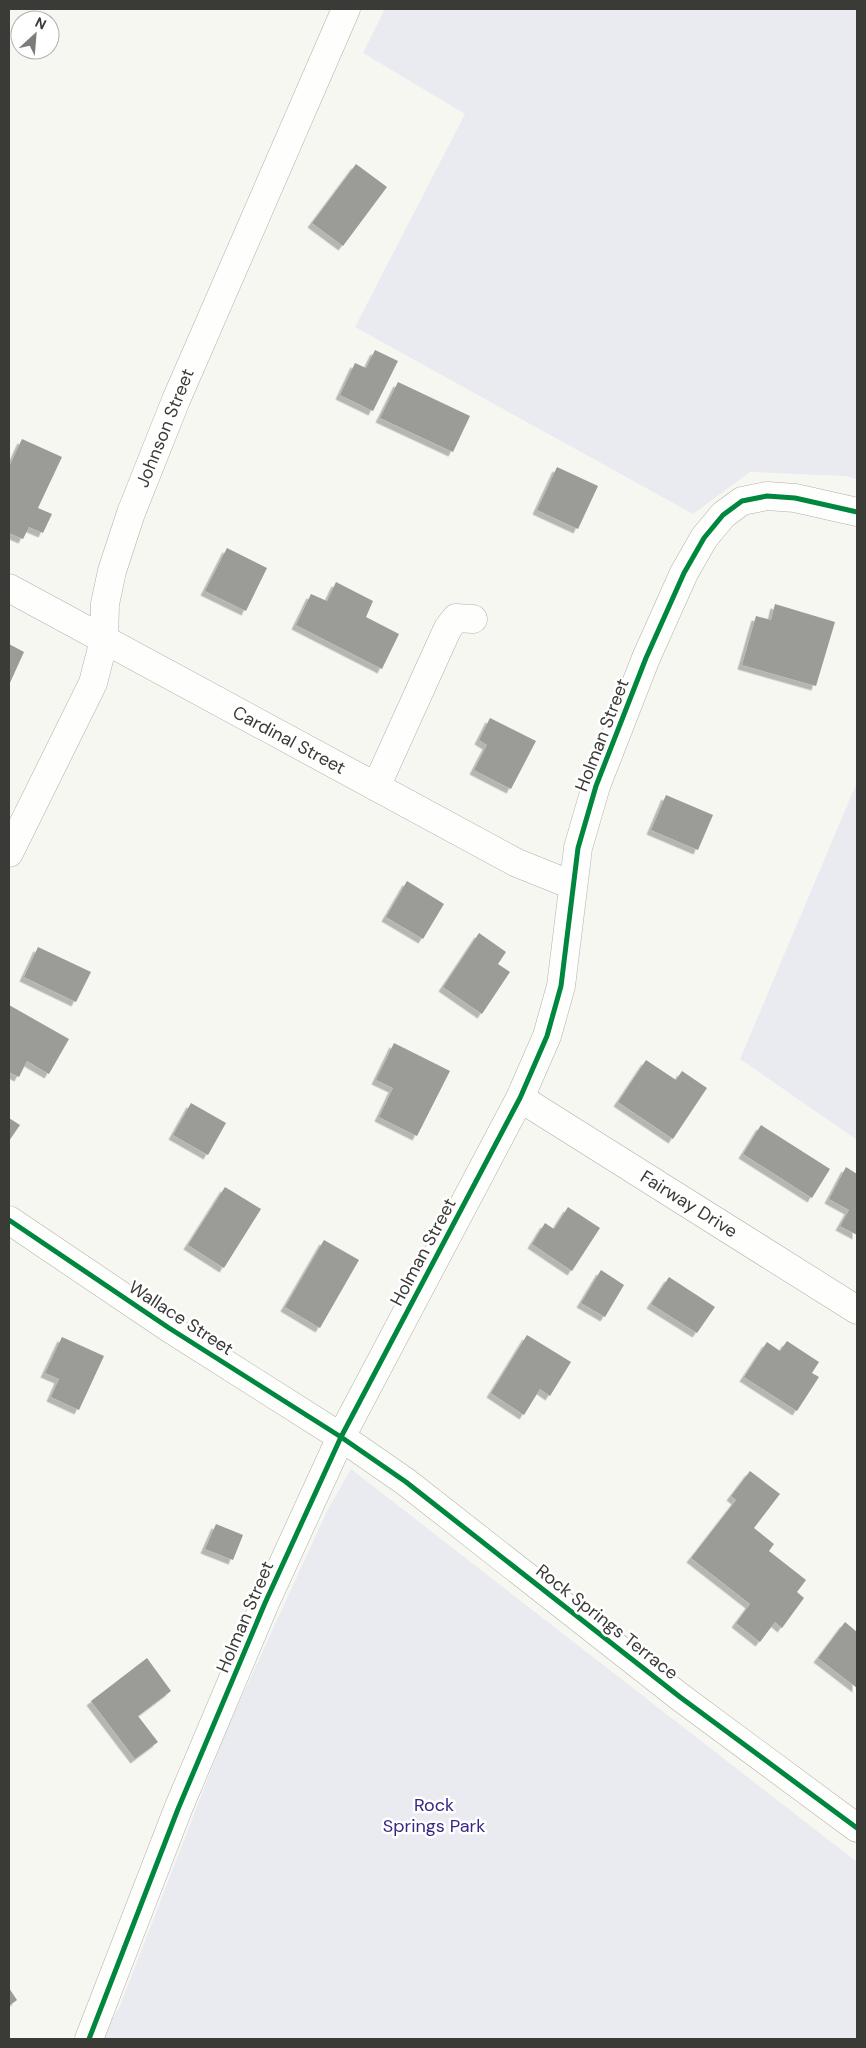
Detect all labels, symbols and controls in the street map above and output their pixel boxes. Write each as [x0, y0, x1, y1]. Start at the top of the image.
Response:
north arrow [10, 10, 60, 60]
text: N [32, 13, 49, 34]
street label: Johnson Street [130, 365, 200, 491]
street label: Holman Street [569, 675, 635, 795]
street label: Cardinal Street [228, 700, 350, 780]
street label: Fairway Drive [636, 1165, 742, 1243]
street label: Holman Street [384, 1194, 462, 1310]
street label: Wallace Street [124, 1275, 238, 1361]
street label: Holman Street [211, 1558, 279, 1676]
street label: Rock Springs Terrace [531, 1559, 683, 1685]
park label: Rock Springs Park [383, 1793, 485, 1838]

